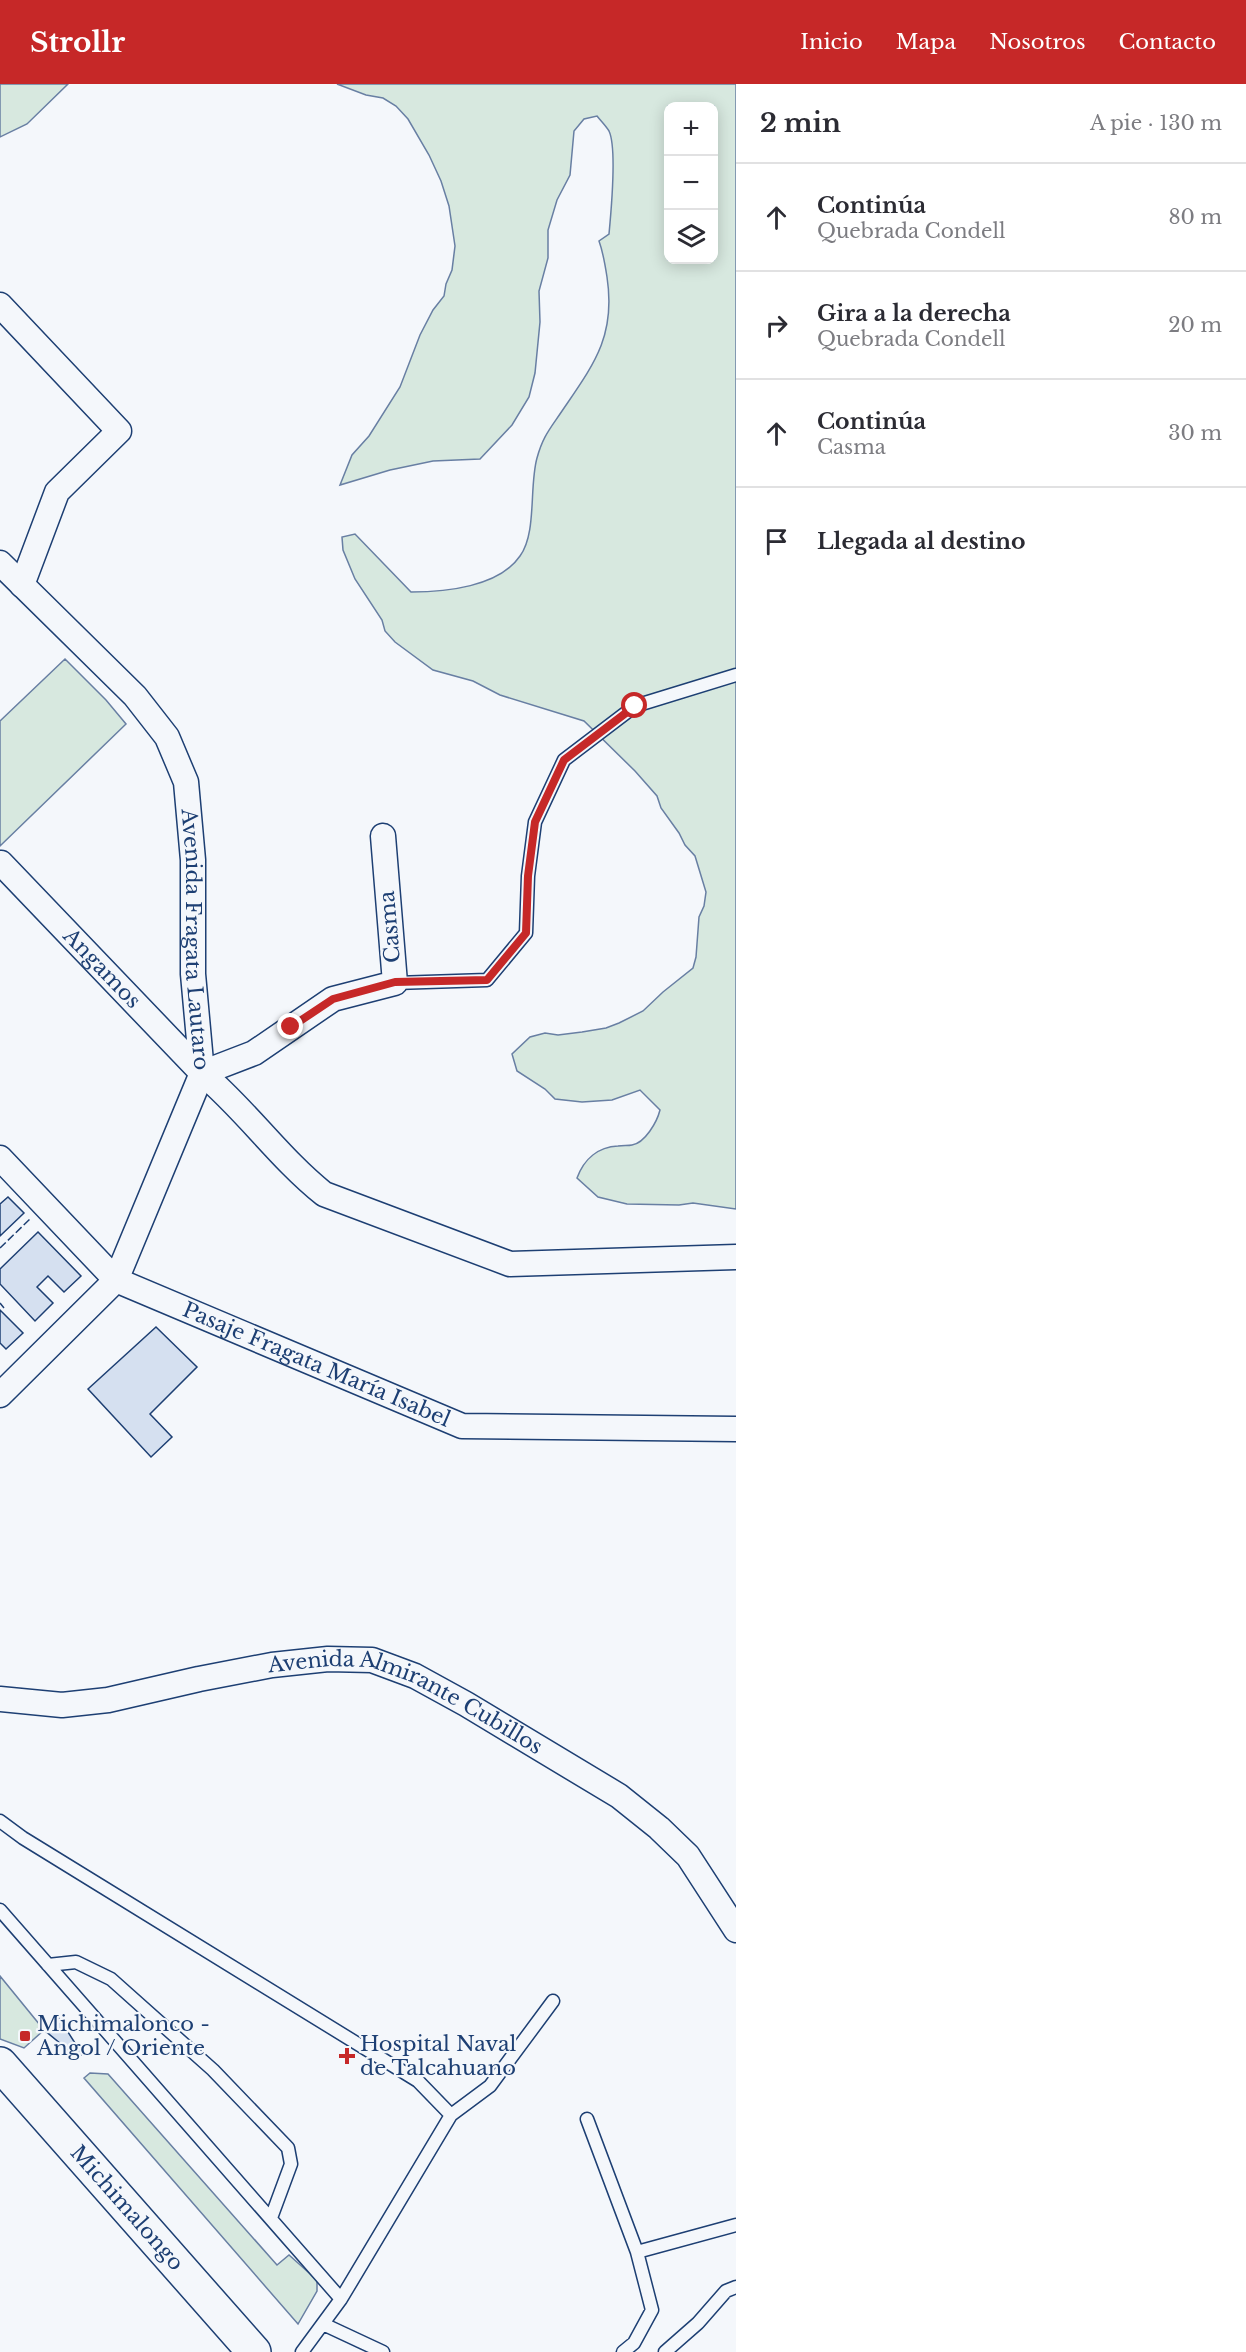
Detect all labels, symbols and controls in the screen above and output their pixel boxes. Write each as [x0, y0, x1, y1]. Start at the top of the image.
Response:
text: Strollr [30, 25, 125, 60]
text: Inicio [800, 29, 863, 55]
text: Mapa [896, 29, 956, 55]
text: Nosotros [989, 29, 1085, 55]
text: Contacto [1118, 29, 1216, 55]
map controls [664, 102, 718, 264]
button: + [664, 102, 718, 156]
text: 2 min [760, 107, 841, 139]
text: A pie · 130 m [1090, 111, 1222, 135]
button: − [664, 156, 718, 210]
text: Continúa [817, 192, 926, 219]
icon: ahead [760, 201, 793, 234]
text: 80 m [1168, 205, 1222, 229]
button: layers [664, 210, 718, 264]
text: Quebrada Condell [817, 219, 1005, 243]
text: Gira a la derecha [817, 300, 1011, 327]
icon: right [760, 309, 793, 342]
text: 20 m [1168, 313, 1222, 337]
text: Quebrada Condell [817, 327, 1005, 351]
text: Continúa [817, 408, 926, 435]
icon: ahead [760, 417, 793, 450]
text: 30 m [1168, 421, 1222, 445]
text: Casma [817, 435, 886, 459]
icon: arrive [760, 525, 793, 558]
text: Llegada al destino [817, 528, 1026, 555]
route start [621, 692, 647, 718]
street label: Avenida Fragata Lautaro [175, 806, 215, 1071]
street label: Casma [374, 890, 406, 964]
street label: Angamos [57, 922, 146, 1014]
route end [277, 1013, 303, 1039]
street label: Pasaje Fragata María Isabel [179, 1297, 455, 1433]
street label: Avenida Almirante Cubillos [266, 1646, 547, 1760]
place label: Michimalonco - Angol / Oriente [36, 2011, 210, 2061]
marker: Michimalonco - Angol / Oriente [18, 2029, 32, 2043]
place label: Hospital Naval de Talcahuano [360, 2031, 517, 2081]
marker: Hospital Naval de Talcahuano [338, 2047, 356, 2065]
street label: Michimalongo [65, 2140, 189, 2276]

